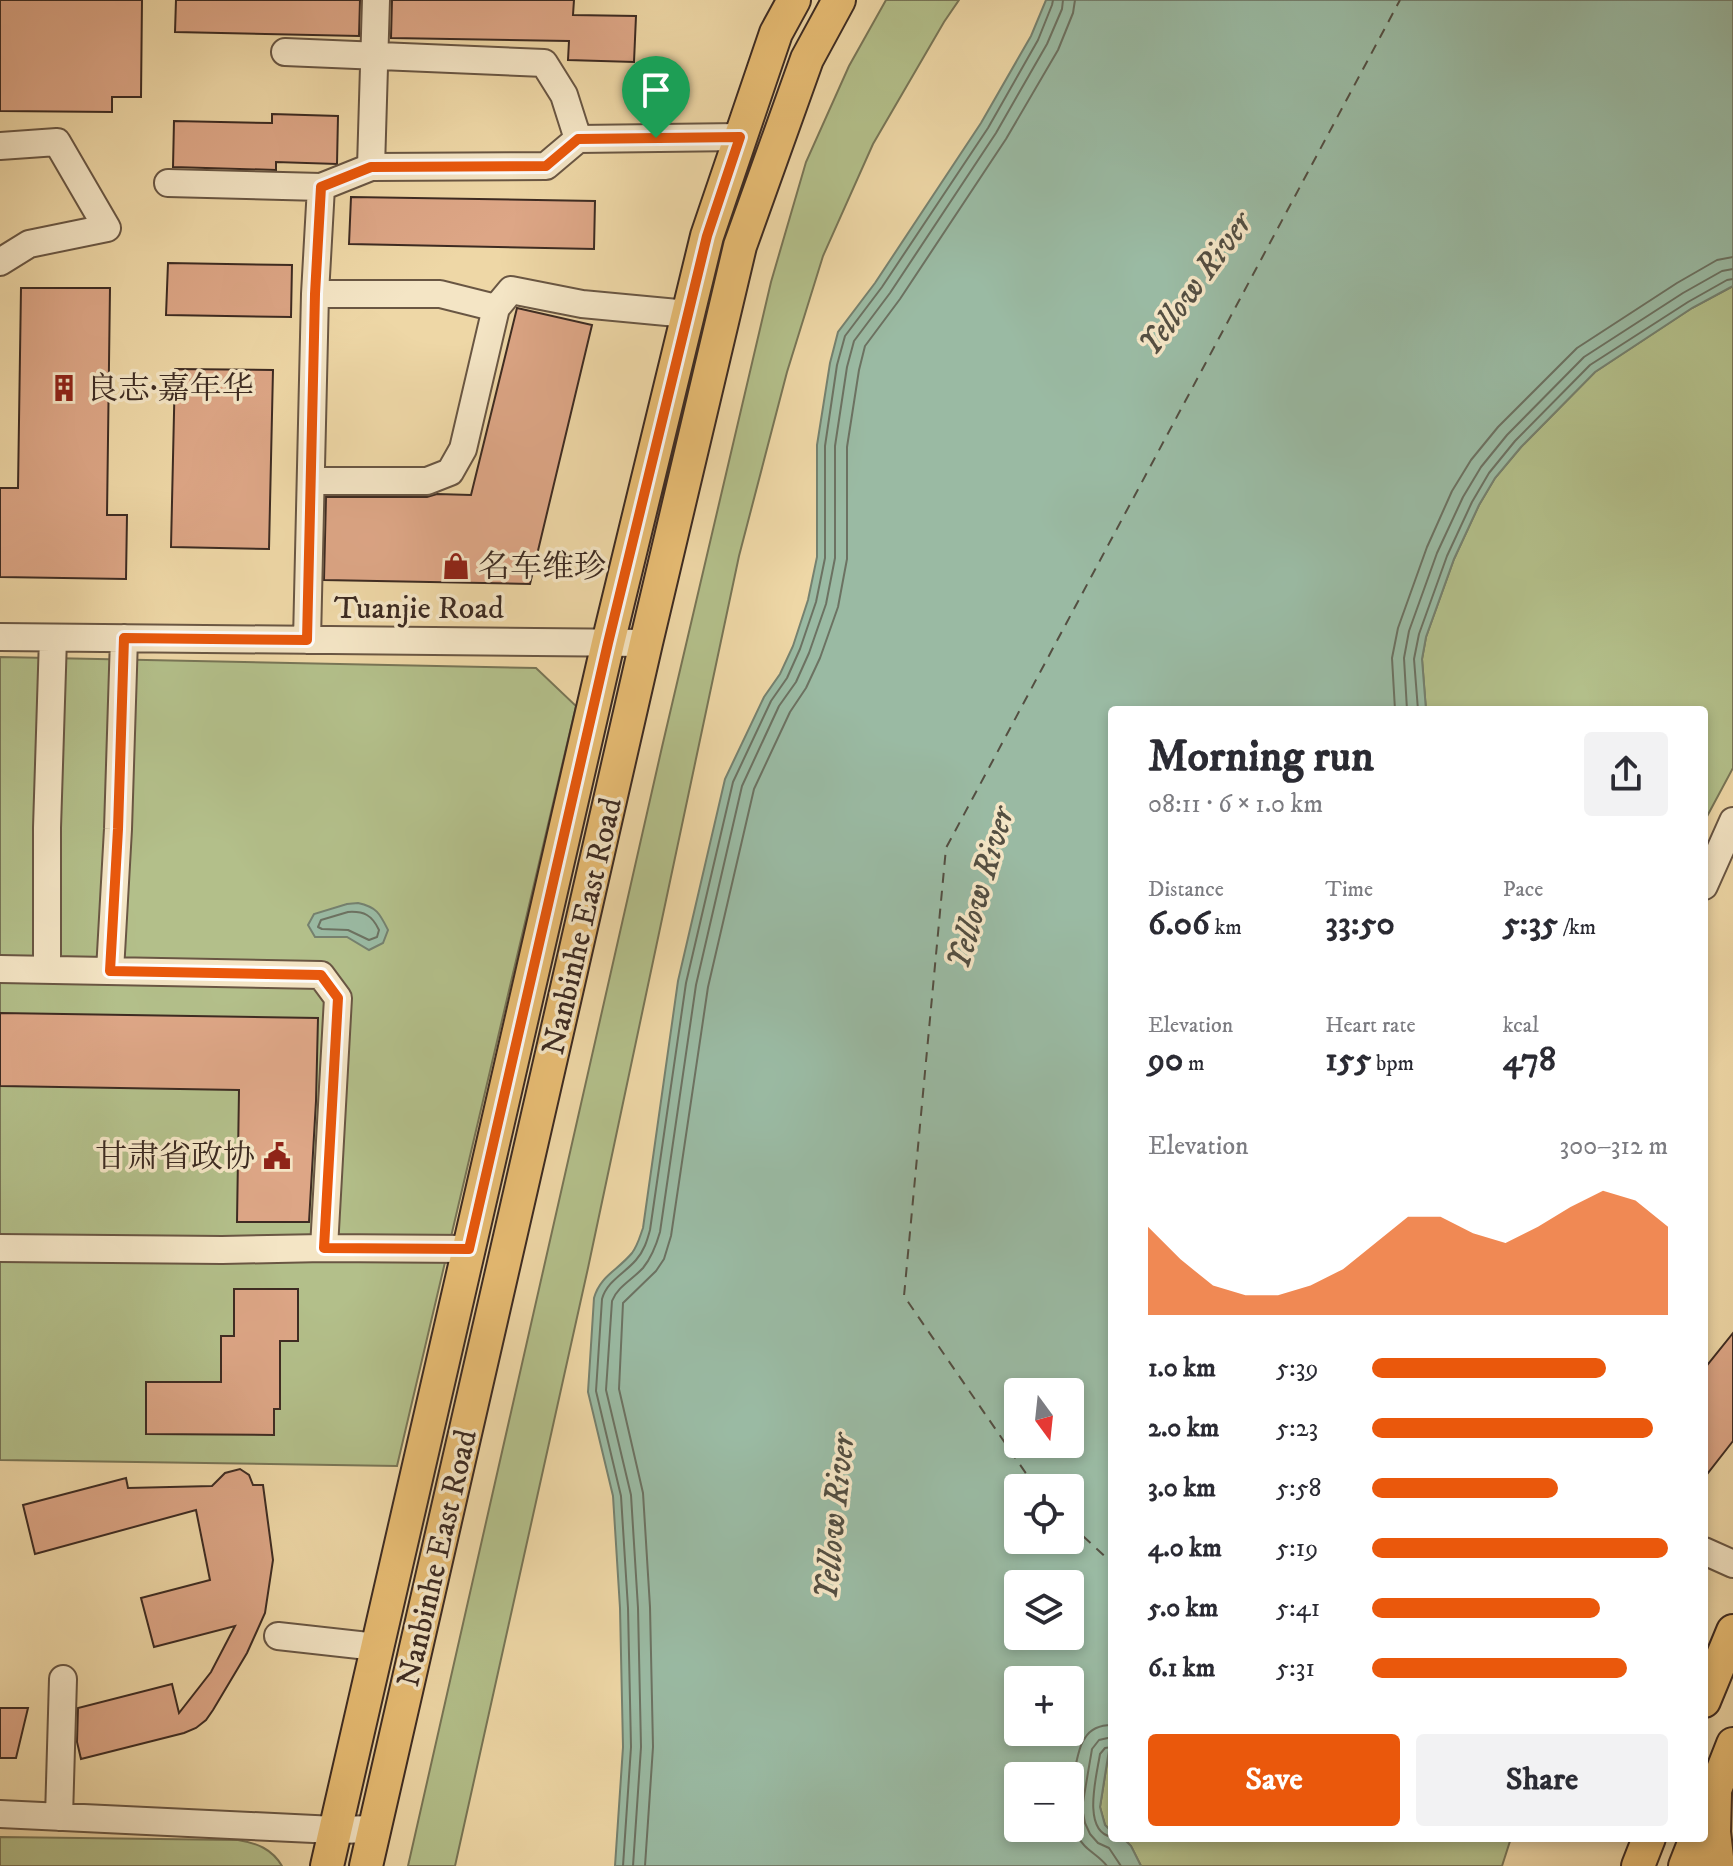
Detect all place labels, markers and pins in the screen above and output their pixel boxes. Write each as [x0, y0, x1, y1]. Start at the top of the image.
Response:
pin [622, 56, 690, 138]
place label: 良志·嘉年华 [86, 370, 254, 410]
building icon: 良志·嘉年华 [49, 373, 79, 403]
place label: 名车维珍 [478, 548, 606, 588]
shop icon: 名车维珍 [441, 551, 471, 581]
place label: 甘肃省政协 [95, 1138, 255, 1178]
public building icon: 甘肃省政协 [262, 1141, 292, 1171]

